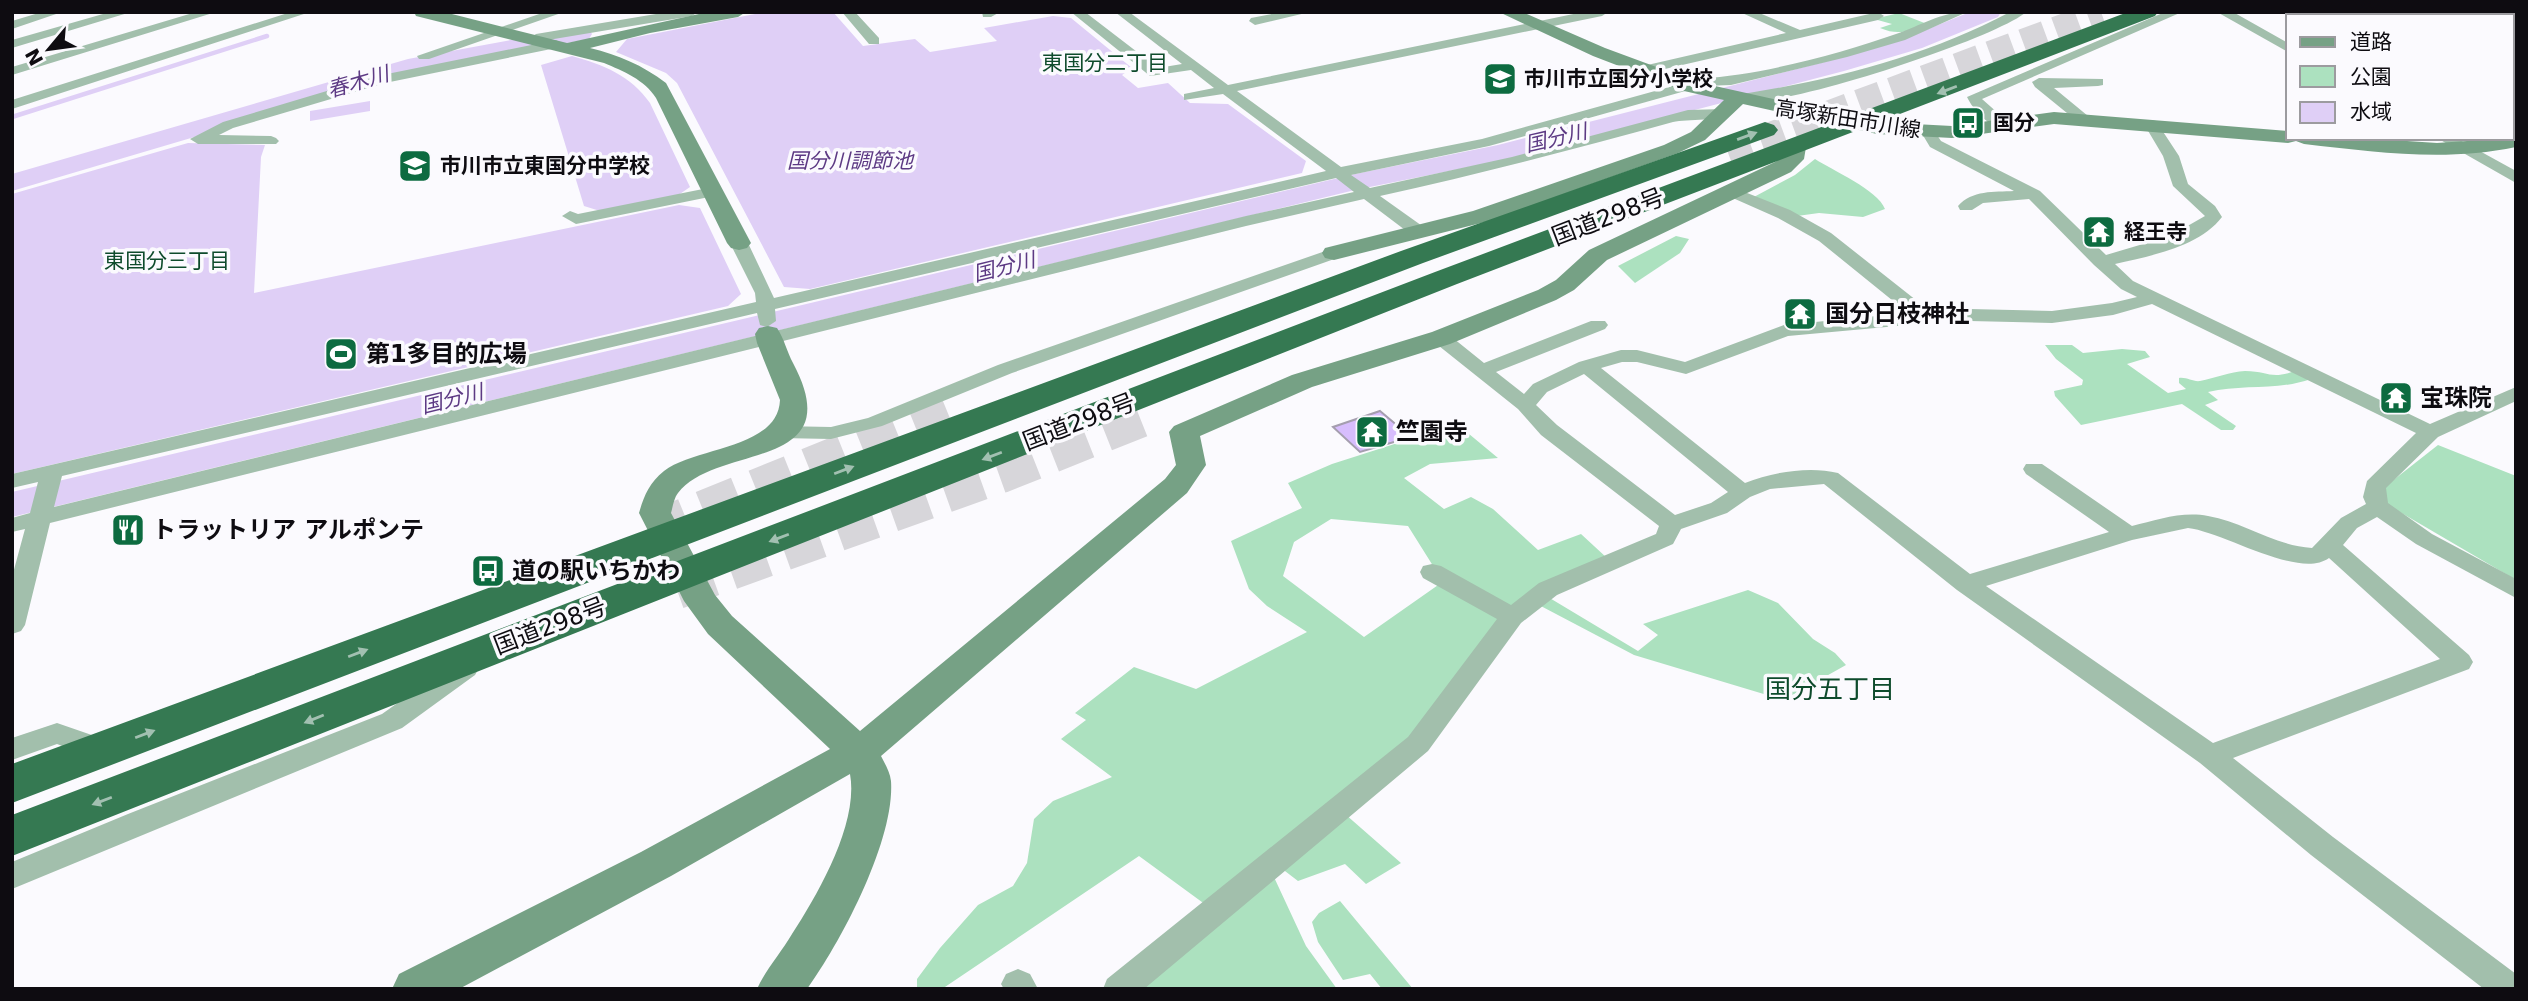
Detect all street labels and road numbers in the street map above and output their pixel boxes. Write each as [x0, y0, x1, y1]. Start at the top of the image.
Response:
street label: 高塚新田市川線 [1774, 96, 1922, 142]
street label: 国道298号 [1548, 183, 1668, 251]
street label: 国道298号 [1019, 388, 1139, 456]
street label: 国道298号 [490, 592, 610, 660]

